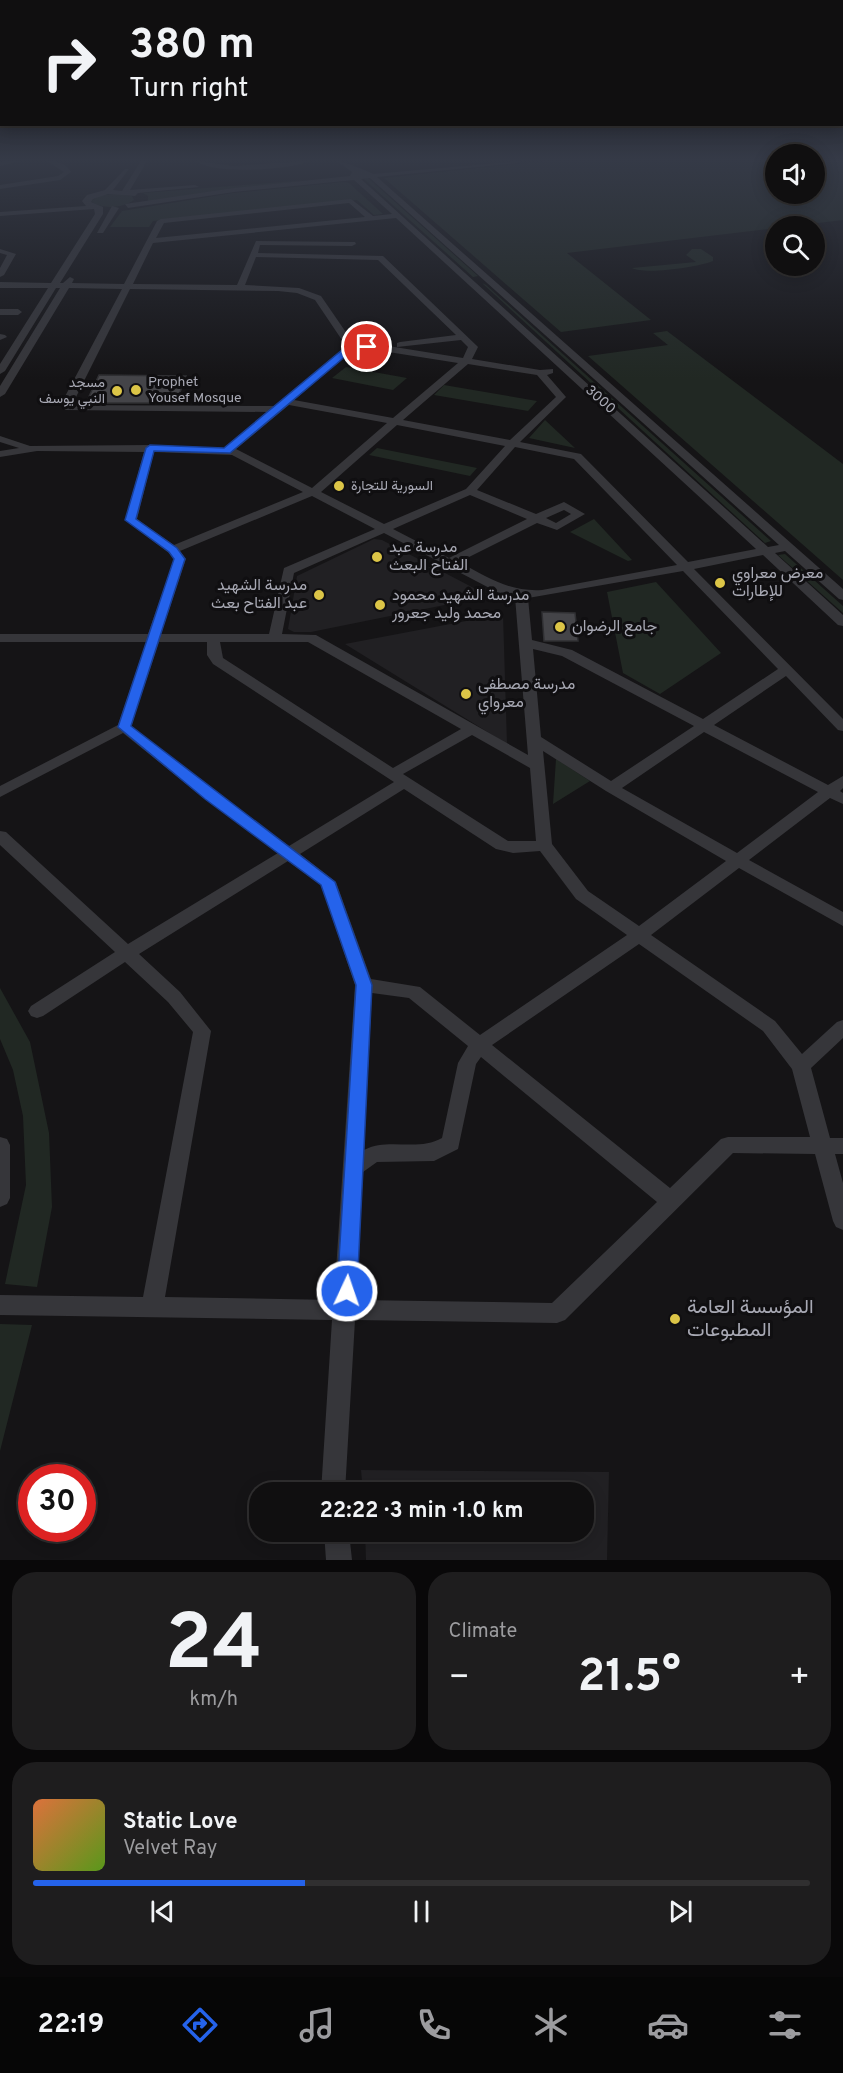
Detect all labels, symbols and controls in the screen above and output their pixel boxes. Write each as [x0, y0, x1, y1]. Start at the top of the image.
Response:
text: 380 m [129, 20, 255, 73]
icon: right [30, 24, 108, 102]
text: Turn right [129, 72, 248, 106]
map controls [765, 144, 825, 276]
button: sound [765, 144, 825, 204]
button: search [765, 216, 825, 276]
pin [341, 321, 392, 372]
icon: arrive [350, 330, 383, 363]
place label: Prophet Yousef Mosque [148, 374, 242, 407]
place label: مسجد النبي يوسف [39, 375, 105, 410]
street label: 3000 [581, 382, 619, 418]
marker: Prophet Yousef Mosque [129, 383, 143, 397]
marker: مسجد النبي يوسف [110, 384, 124, 398]
place label: السورية للتجارة [351, 478, 433, 495]
marker: السورية للتجارة [332, 479, 346, 493]
place label: مدرسة عبد الفتاح البعث [389, 538, 468, 576]
marker: مدرسة عبد الفتاح البعث [370, 550, 384, 564]
place label: معرض معراوي للإطارات [732, 564, 823, 602]
place label: مدرسة الشهيد عبد الفتاح بعث [211, 576, 307, 614]
marker: معرض معراوي للإطارات [713, 576, 727, 590]
place label: مدرسة الشهيد محمود محمد وليد جعرور [391, 586, 529, 624]
marker: مدرسة الشهيد عبد الفتاح بعث [312, 588, 326, 602]
marker: مدرسة الشهيد محمود محمد وليد جعرور [373, 598, 387, 612]
place label: جامع الرضوان [572, 617, 657, 637]
marker: جامع الرضوان [553, 620, 567, 634]
place label: مدرسة مصطفى معرواي [478, 675, 575, 715]
marker: مدرسة مصطفى معرواي [459, 687, 473, 701]
position arrow [315, 1259, 379, 1323]
place label: المؤسسة العامة المطبوعات [687, 1295, 814, 1344]
marker: المؤسسة العامة المطبوعات [668, 1312, 682, 1326]
speed limit sign: 30 [18, 1464, 96, 1542]
text: 22:22 · 3 min · 1.0 km [319, 1498, 524, 1525]
text: 24 [165, 1598, 263, 1697]
text: Climate [449, 1619, 517, 1645]
text: 21.5° [578, 1650, 681, 1707]
text: − [449, 1658, 470, 1700]
text: + [789, 1658, 810, 1700]
text: km/h [189, 1687, 238, 1713]
text: Static Love [123, 1809, 237, 1836]
text: Velvet Ray [123, 1836, 217, 1862]
icon: previous [146, 1895, 179, 1928]
icon: pause [405, 1895, 438, 1928]
icon: next [664, 1895, 697, 1928]
icon: directions [179, 2004, 221, 2046]
icon: music [296, 2004, 338, 2046]
icon: phone [413, 2004, 455, 2046]
icon: climate [530, 2004, 572, 2046]
icon: car [647, 2004, 689, 2046]
icon: filters [764, 2004, 806, 2046]
text: 22:19 [37, 2008, 104, 2042]

